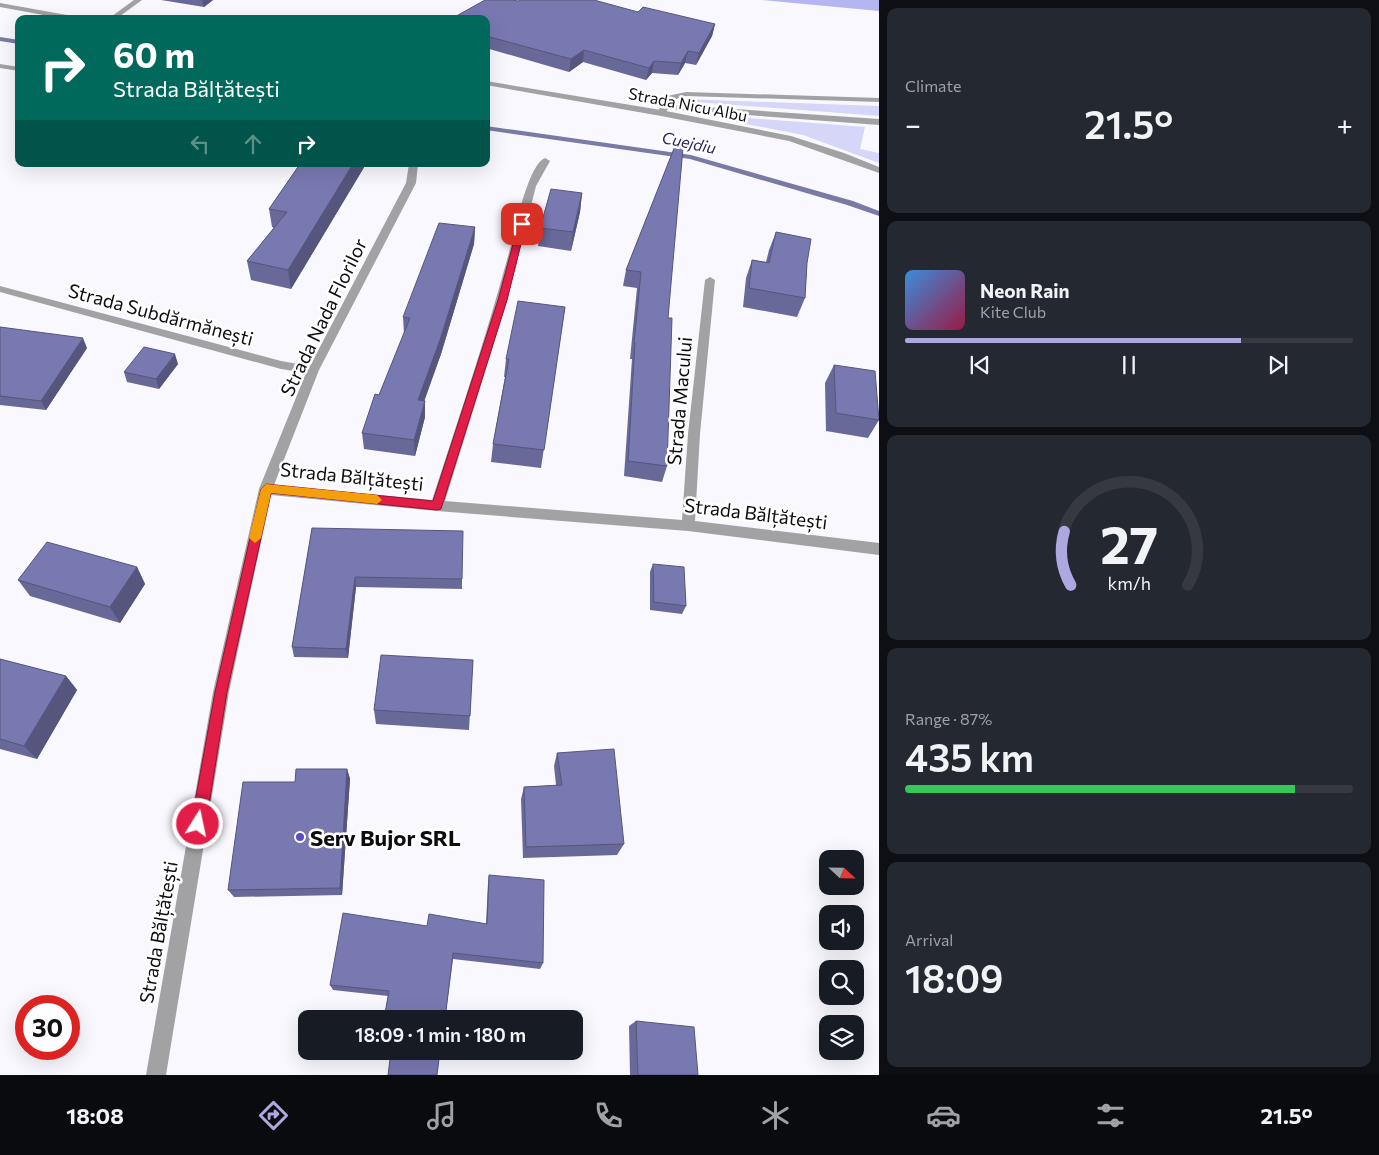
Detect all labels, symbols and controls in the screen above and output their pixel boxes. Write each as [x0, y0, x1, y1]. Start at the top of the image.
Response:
text: 60 m [113, 32, 195, 75]
icon: right [30, 35, 95, 100]
text: Strada Bălțătești [113, 75, 280, 102]
text: Climate [905, 76, 961, 95]
street label: Strada Nicu Albu [627, 83, 749, 125]
text: 21.5° [1084, 100, 1173, 147]
text: − [905, 107, 921, 141]
text: + [1337, 107, 1353, 141]
water label: Cuejdiu [660, 127, 718, 157]
icon: left [186, 130, 214, 158]
icon: ahead [239, 130, 267, 158]
icon: right [292, 130, 320, 158]
pin [501, 203, 543, 245]
icon: arrive [508, 210, 536, 238]
street label: Strada Nada Florilor [275, 234, 371, 400]
street label: Strada Subdărmănești [65, 278, 256, 352]
text: Neon Rain [980, 279, 1070, 302]
text: Kite Club [980, 302, 1046, 321]
street label: Strada Macului [662, 336, 696, 466]
icon: previous [966, 351, 994, 379]
icon: pause [1115, 351, 1143, 379]
icon: next [1264, 351, 1292, 379]
street label: Strada Bălțătești [279, 457, 425, 497]
street label: Strada Bălțătești [683, 493, 829, 535]
text: 27 [1100, 511, 1158, 575]
text: km/h [1107, 572, 1151, 594]
text: Range · 87% [905, 709, 992, 728]
text: 435 km [905, 733, 1034, 780]
position arrow [171, 797, 223, 849]
place label: Serv Bujor SRL [310, 824, 461, 851]
marker: Serv Bujor SRL [294, 831, 306, 843]
north arrow [819, 850, 864, 895]
map controls [819, 850, 864, 1060]
street label: Strada Bălțătești [134, 859, 184, 1005]
button: sound [819, 905, 864, 950]
text: Arrival [905, 930, 953, 949]
text: 18:09 [905, 954, 1003, 1001]
button: search [819, 960, 864, 1005]
speed limit sign: 30 [15, 995, 80, 1060]
button: layers [819, 1015, 864, 1060]
text: 18:09 · 1 min · 180 m [355, 1023, 526, 1046]
icon: directions [256, 1098, 291, 1133]
icon: music [424, 1098, 459, 1133]
icon: phone [591, 1098, 626, 1133]
icon: climate [758, 1098, 793, 1133]
icon: car [926, 1098, 961, 1133]
icon: filters [1093, 1098, 1128, 1133]
text: 18:08 [66, 1102, 124, 1129]
text: 21.5° [1261, 1102, 1313, 1129]

